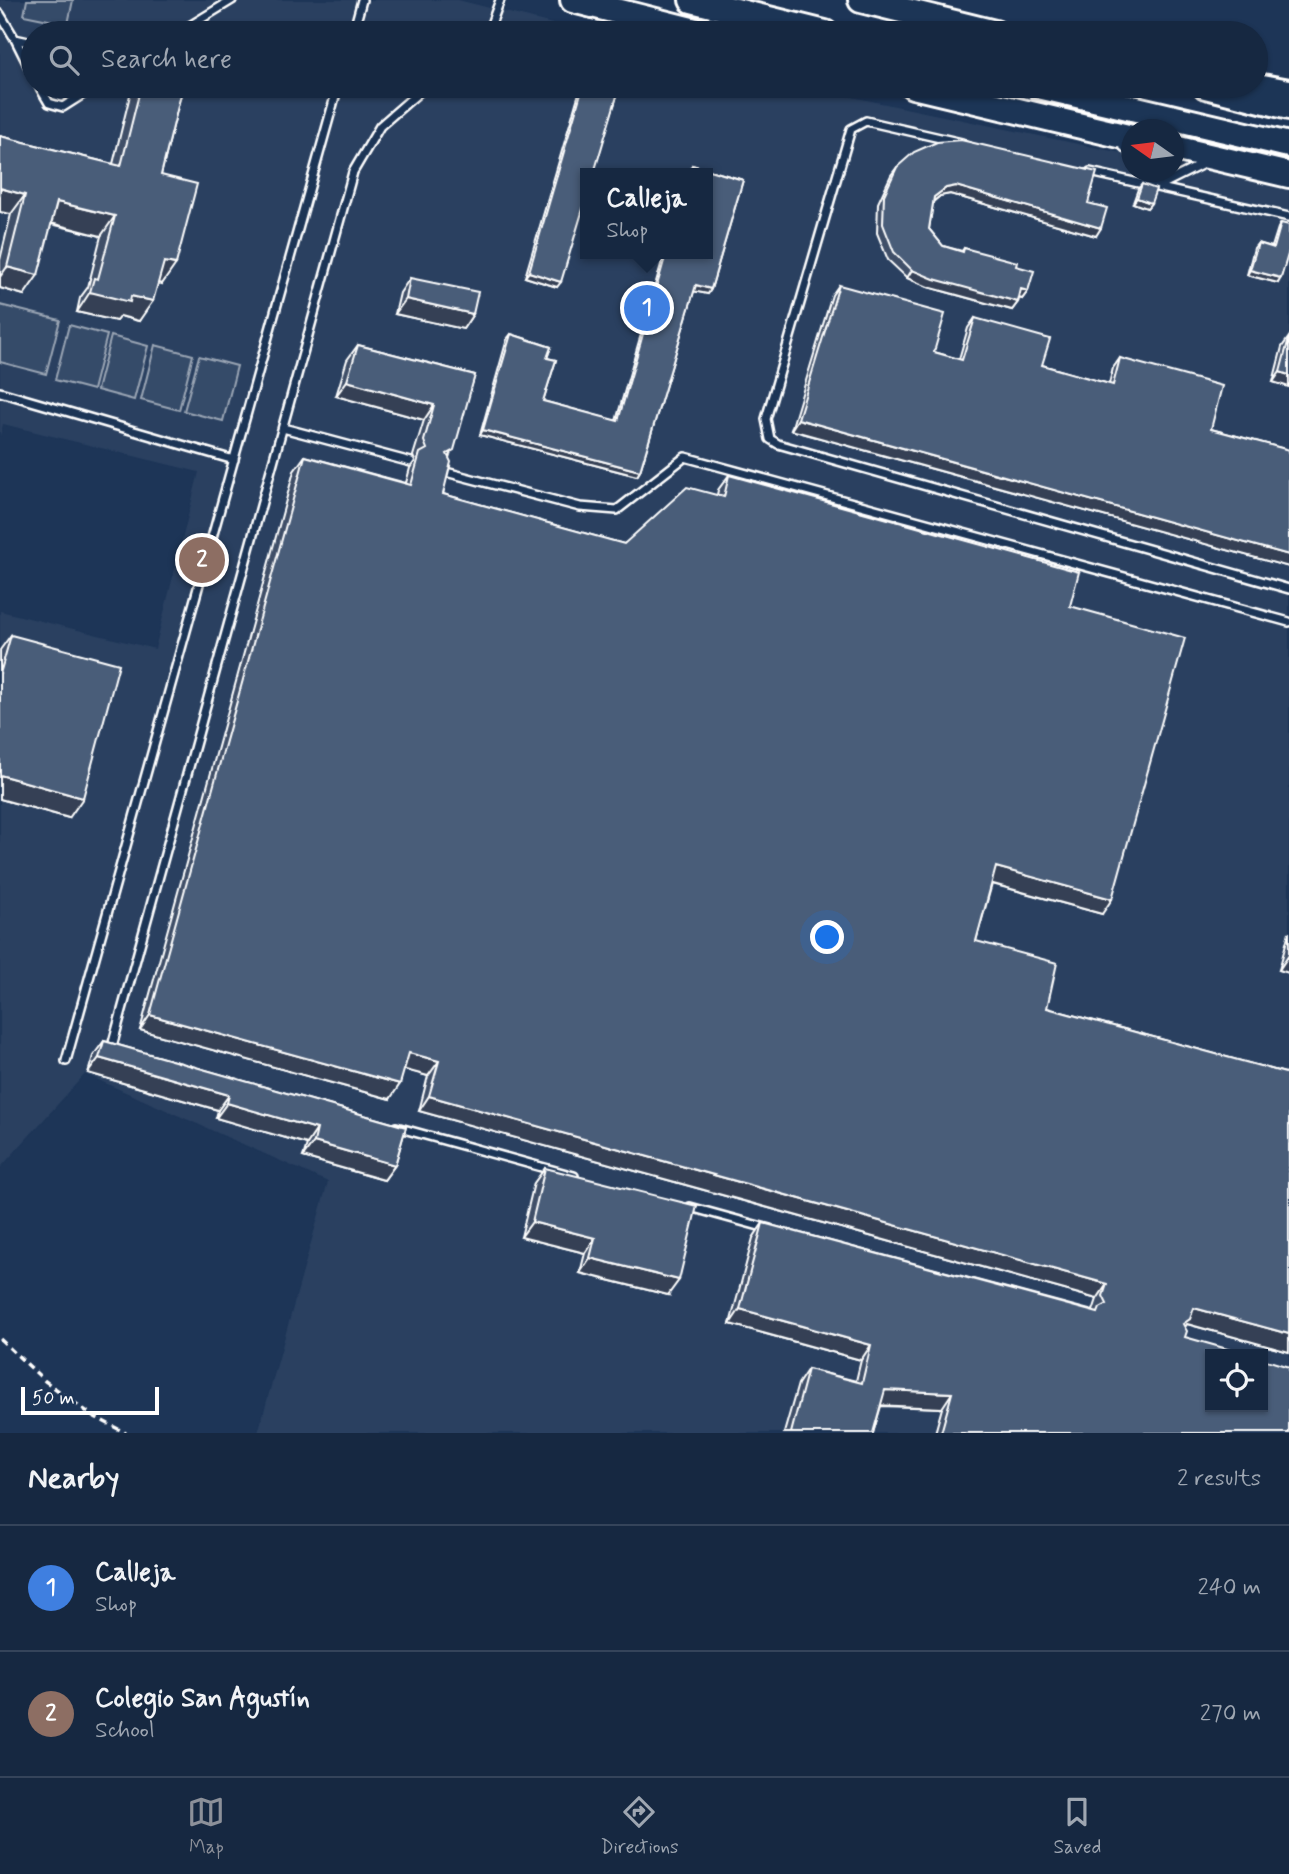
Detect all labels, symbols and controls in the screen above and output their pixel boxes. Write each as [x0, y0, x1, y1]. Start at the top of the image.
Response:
search box [21, 21, 1268, 98]
icon: search [45, 41, 83, 79]
text: Search here [101, 43, 232, 77]
north arrow [1121, 119, 1184, 182]
popup [580, 168, 713, 259]
text: Calleja [606, 182, 687, 216]
text: Shop [606, 216, 649, 246]
pin: 1 [624, 282, 670, 334]
pin: 2 [179, 534, 225, 586]
your location [810, 920, 844, 954]
map controls [1205, 1349, 1268, 1412]
button: locate [1205, 1349, 1268, 1412]
scale bar [21, 1384, 159, 1416]
text: 50 m [32, 1386, 75, 1411]
text: Nearby [28, 1459, 119, 1498]
text: 2 results [1177, 1464, 1261, 1494]
text: Calleja [95, 1556, 175, 1590]
text: 1 [46, 1573, 56, 1603]
text: 240 m [1197, 1573, 1261, 1603]
text: Shop [95, 1590, 137, 1620]
text: Colegio San Agustín [95, 1682, 310, 1716]
text: 2 [45, 1699, 57, 1729]
text: 270 m [1200, 1699, 1261, 1729]
text: School [95, 1716, 155, 1746]
tab: Map [187, 1793, 225, 1860]
tab: Directions [600, 1793, 679, 1860]
tab: Saved [1053, 1793, 1101, 1860]

